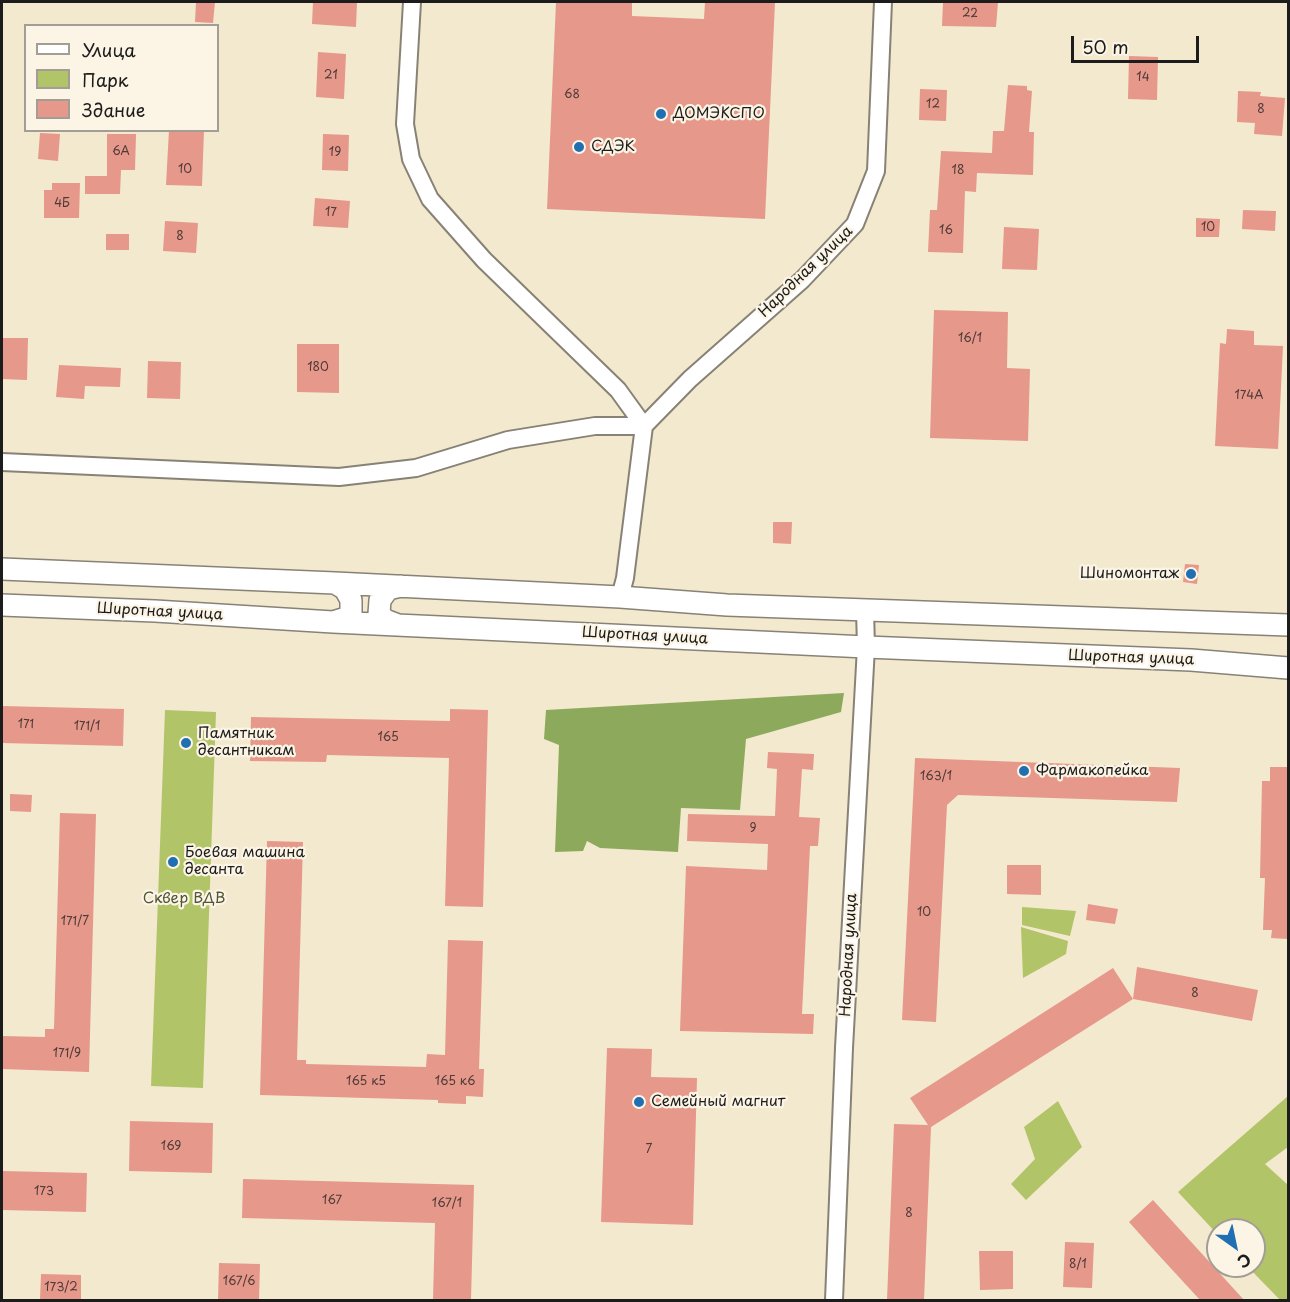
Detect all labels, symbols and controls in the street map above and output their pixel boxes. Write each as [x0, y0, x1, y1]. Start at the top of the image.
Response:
house number: 22 [962, 7, 978, 21]
legend [24, 24, 219, 132]
scale bar [1074, 24, 1202, 62]
text: 50 m [1082, 33, 1129, 60]
text: Улица [82, 36, 136, 63]
text: Парк [82, 66, 128, 93]
house number: 21 [324, 69, 338, 83]
house number: 14 [1136, 71, 1150, 85]
house number: 68 [564, 88, 580, 102]
text: Здание [82, 96, 145, 123]
house number: 12 [926, 98, 940, 112]
house number: 8 [1257, 103, 1265, 117]
place label: ДОМЭКСПО [673, 105, 765, 123]
marker: ДОМЭКСПО [654, 107, 668, 121]
place label: СДЭК [591, 138, 635, 156]
marker: СДЭК [572, 140, 586, 154]
house number: 6А [112, 145, 130, 159]
house number: 19 [329, 146, 341, 160]
house number: 10 [178, 163, 192, 177]
house number: 18 [952, 164, 964, 178]
house number: 4Б [54, 197, 70, 211]
house number: 17 [325, 206, 337, 220]
house number: 10 [1201, 221, 1215, 235]
street label: Народная улица [755, 223, 857, 321]
house number: 16 [939, 224, 953, 238]
house number: 8 [176, 230, 184, 244]
house number: 16/1 [958, 332, 982, 346]
house number: 180 [307, 361, 329, 375]
house number: 174А [1235, 389, 1263, 403]
place label: Шиномонтаж [1080, 565, 1179, 583]
marker: Шиномонтаж [1184, 567, 1198, 581]
street label: Широтная улица [97, 600, 223, 624]
street label: Широтная улица [582, 624, 708, 648]
street label: Широтная улица [1068, 647, 1194, 669]
house number: 171 [18, 718, 34, 732]
house number: 171/1 [74, 720, 100, 734]
place label: Памятник десантникам [198, 725, 295, 760]
house number: 165 [377, 731, 399, 745]
marker: Памятник десантникам [179, 736, 193, 750]
place label: Фармакопейка [1036, 762, 1148, 780]
marker: Фармакопейка [1017, 764, 1031, 778]
house number: 163/1 [920, 770, 952, 784]
house number: 9 [749, 822, 757, 836]
place label: Боевая машина десанта [185, 844, 305, 879]
marker: Боевая машина десанта [166, 855, 180, 869]
park label: Сквер ВДВ [143, 890, 225, 908]
street label: Народная улица [837, 893, 861, 1017]
house number: 10 [917, 906, 931, 920]
house number: 171/7 [61, 915, 89, 929]
house number: 8 [1191, 987, 1199, 1001]
house number: 171/9 [53, 1047, 81, 1061]
house number: 165 к5 [346, 1075, 386, 1089]
house number: 165 к6 [435, 1075, 475, 1089]
place label: Семейный магнит [651, 1093, 785, 1111]
marker: Семейный магнит [632, 1095, 646, 1109]
house number: 169 [161, 1140, 181, 1154]
house number: 7 [646, 1143, 652, 1157]
house number: 173 [34, 1185, 54, 1199]
house number: 167 [322, 1194, 342, 1208]
house number: 167/1 [432, 1197, 462, 1211]
house number: 8 [905, 1207, 913, 1221]
north arrow [1206, 1218, 1266, 1278]
text: С [1233, 1248, 1256, 1275]
house number: 8/1 [1069, 1258, 1087, 1272]
house number: 167/6 [223, 1275, 255, 1289]
house number: 173/2 [44, 1281, 78, 1295]

